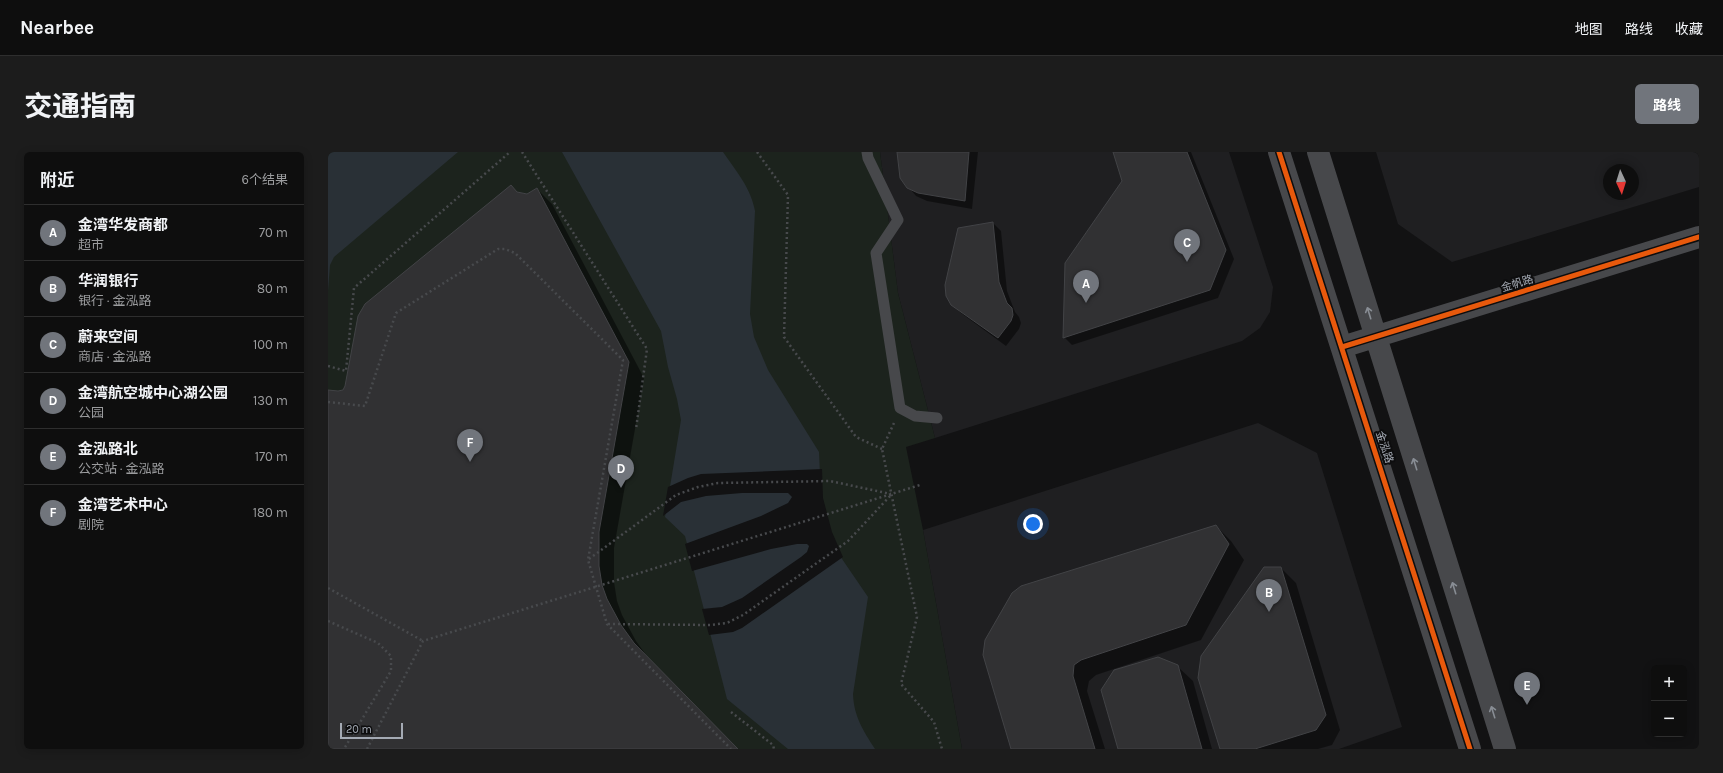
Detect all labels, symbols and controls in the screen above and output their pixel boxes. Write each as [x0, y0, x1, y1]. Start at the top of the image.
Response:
text: Nearbee [20, 17, 94, 39]
text: 地图 [1575, 21, 1603, 38]
text: 路线 [1625, 21, 1653, 38]
text: 收藏 [1675, 21, 1703, 38]
button: 路线 [1635, 84, 1699, 124]
text: 交通指南 [24, 90, 136, 123]
north arrow [1603, 164, 1639, 200]
text: 附近 [40, 170, 74, 190]
text: 6个结果 [242, 172, 288, 187]
text: 金湾华发商都 [78, 216, 168, 234]
text: A [49, 225, 57, 240]
text: 70 m [259, 225, 288, 240]
pin: C [1174, 229, 1200, 262]
text: 超市 [78, 237, 104, 252]
pin: A [1073, 270, 1099, 303]
text: 华润银行 [78, 272, 138, 290]
street label: 金帆路 [1499, 272, 1535, 295]
text: B [49, 281, 57, 296]
text: 80 m [257, 281, 288, 296]
text: 银行 · 金泓路 [78, 293, 152, 308]
one-way arrow [1365, 307, 1373, 319]
text: 蔚来空间 [78, 328, 138, 346]
text: C [49, 337, 57, 352]
text: 100 m [253, 337, 288, 352]
text: 商店 · 金泓路 [78, 349, 152, 364]
text: 金湾航空城中心湖公园 [78, 384, 228, 402]
text: D [49, 393, 57, 408]
text: 130 m [253, 393, 288, 408]
text: 公园 [78, 405, 104, 420]
pin: F [457, 429, 483, 462]
street label: 金泓路 [1373, 429, 1396, 465]
text: 金泓路北 [78, 440, 138, 458]
text: E [49, 449, 57, 464]
text: 170 m [255, 449, 288, 464]
pin: D [608, 455, 634, 488]
one-way arrow [1411, 457, 1418, 470]
text: 公交站 · 金泓路 [78, 461, 165, 476]
text: 金湾艺术中心 [78, 496, 168, 514]
text: F [49, 505, 57, 520]
text: 180 m [253, 505, 288, 520]
your location [1023, 514, 1043, 534]
text: 剧院 [78, 517, 104, 532]
pin: B [1256, 579, 1282, 612]
one-way arrow [1450, 581, 1457, 594]
map controls [1651, 665, 1687, 737]
button: + [1651, 665, 1687, 701]
pin: E [1514, 672, 1540, 705]
button: − [1651, 701, 1687, 737]
one-way arrow [1489, 705, 1496, 718]
scale bar [340, 721, 403, 740]
text: 20 m [346, 723, 372, 736]

